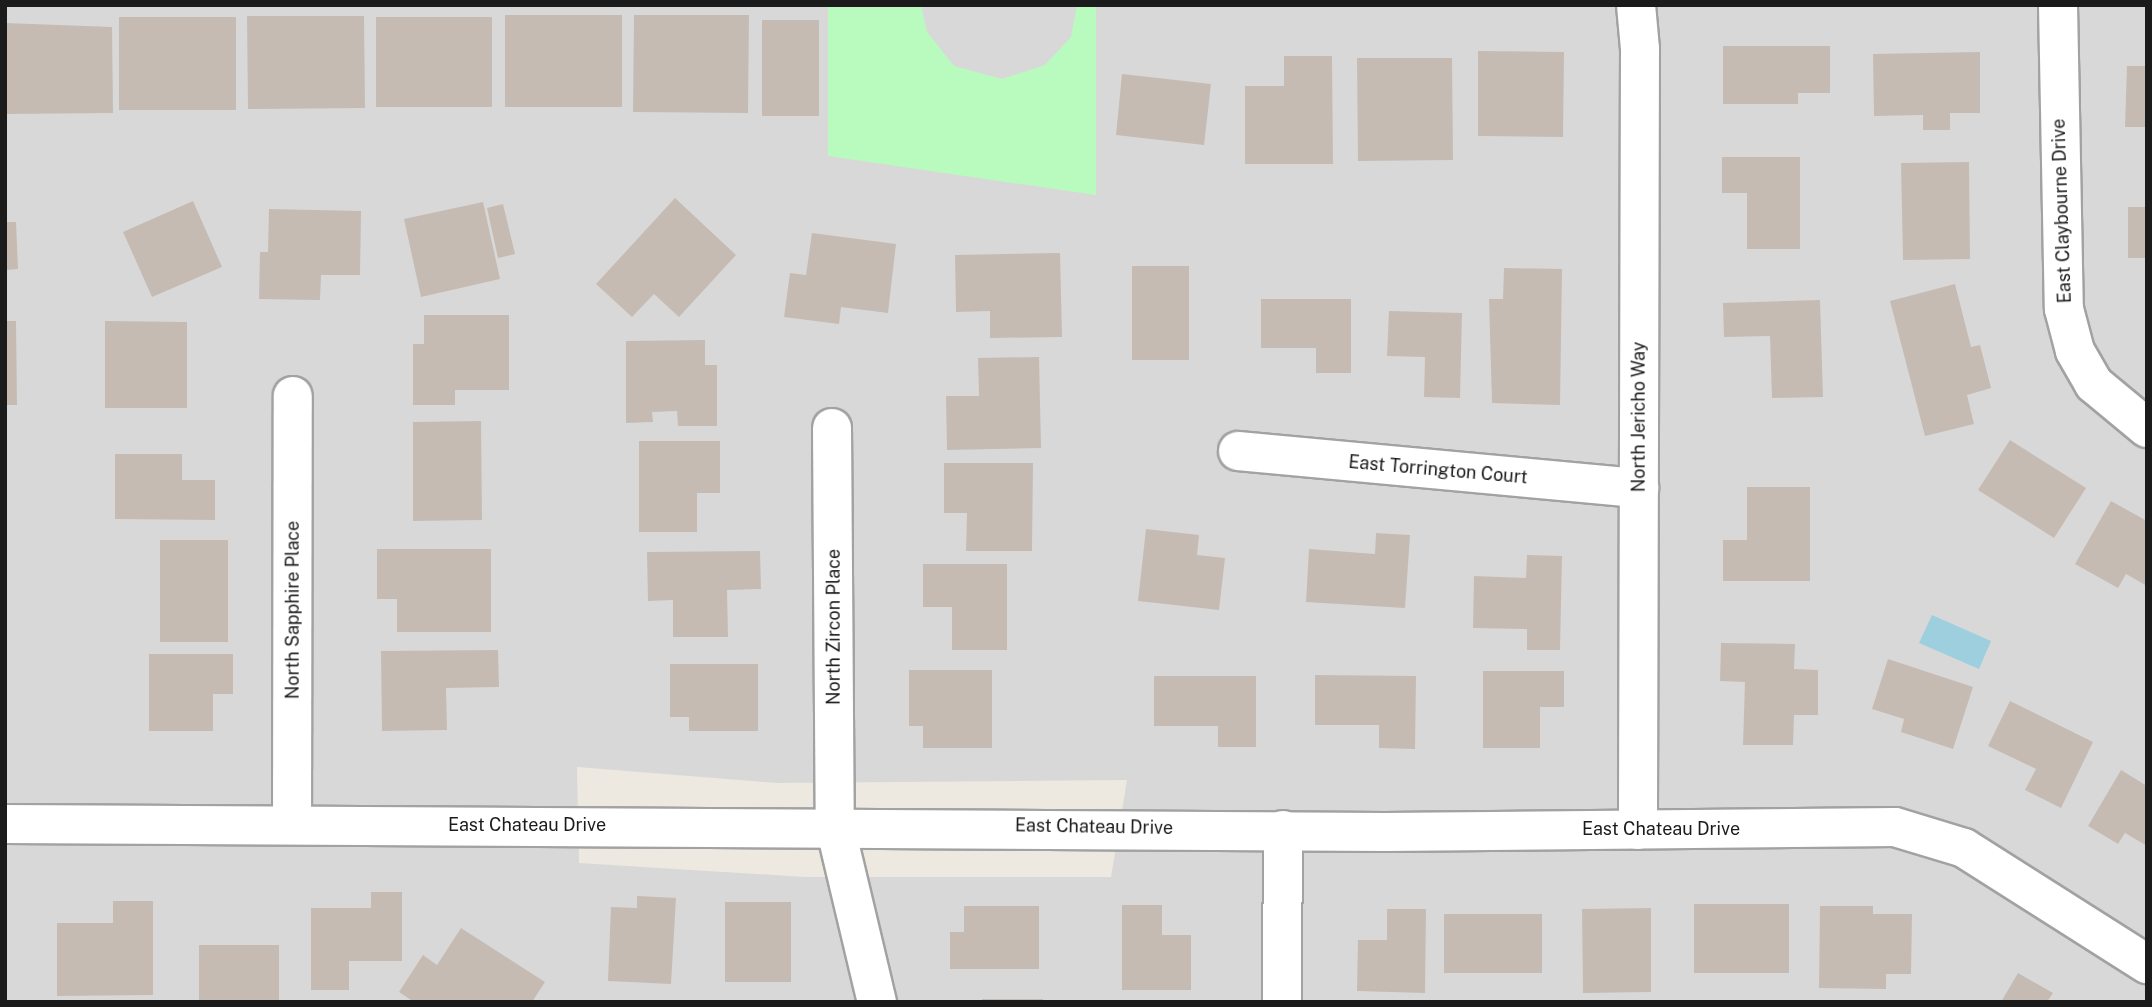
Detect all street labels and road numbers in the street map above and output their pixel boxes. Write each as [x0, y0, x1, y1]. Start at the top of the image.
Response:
street label: East Claybourne Drive [2048, 118, 2076, 304]
street label: North Jericho Way [1628, 341, 1650, 493]
street label: East Torrington Court [1348, 451, 1528, 489]
street label: North Sapphire Place [282, 521, 304, 699]
street label: North Zircon Place [823, 549, 845, 705]
street label: East Chateau Drive [448, 814, 606, 836]
street label: East Chateau Drive [1015, 815, 1173, 839]
street label: East Chateau Drive [1582, 818, 1740, 840]

